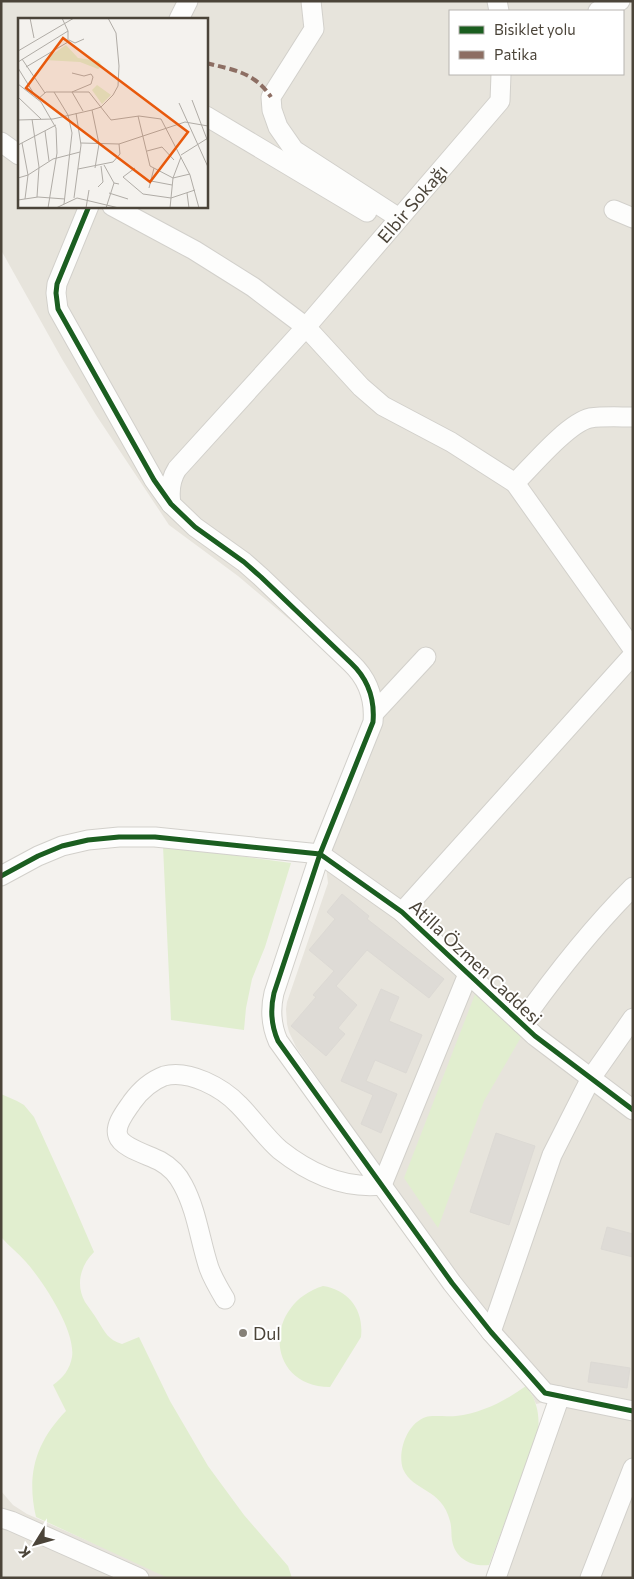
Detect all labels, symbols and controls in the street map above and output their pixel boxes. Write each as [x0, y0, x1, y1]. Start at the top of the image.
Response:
legend [449, 10, 624, 75]
inset map [18, 18, 208, 208]
text: Bisiklet yolu [494, 20, 576, 38]
text: Patika [494, 45, 537, 63]
street label: Elbir Sokağı [372, 160, 452, 247]
street label: Atilla Özmen Caddesi [405, 895, 547, 1029]
place label: Dul [253, 1322, 281, 1344]
marker: Dul [237, 1327, 249, 1339]
north arrow [10, 1519, 60, 1569]
text: K [14, 1543, 34, 1561]

